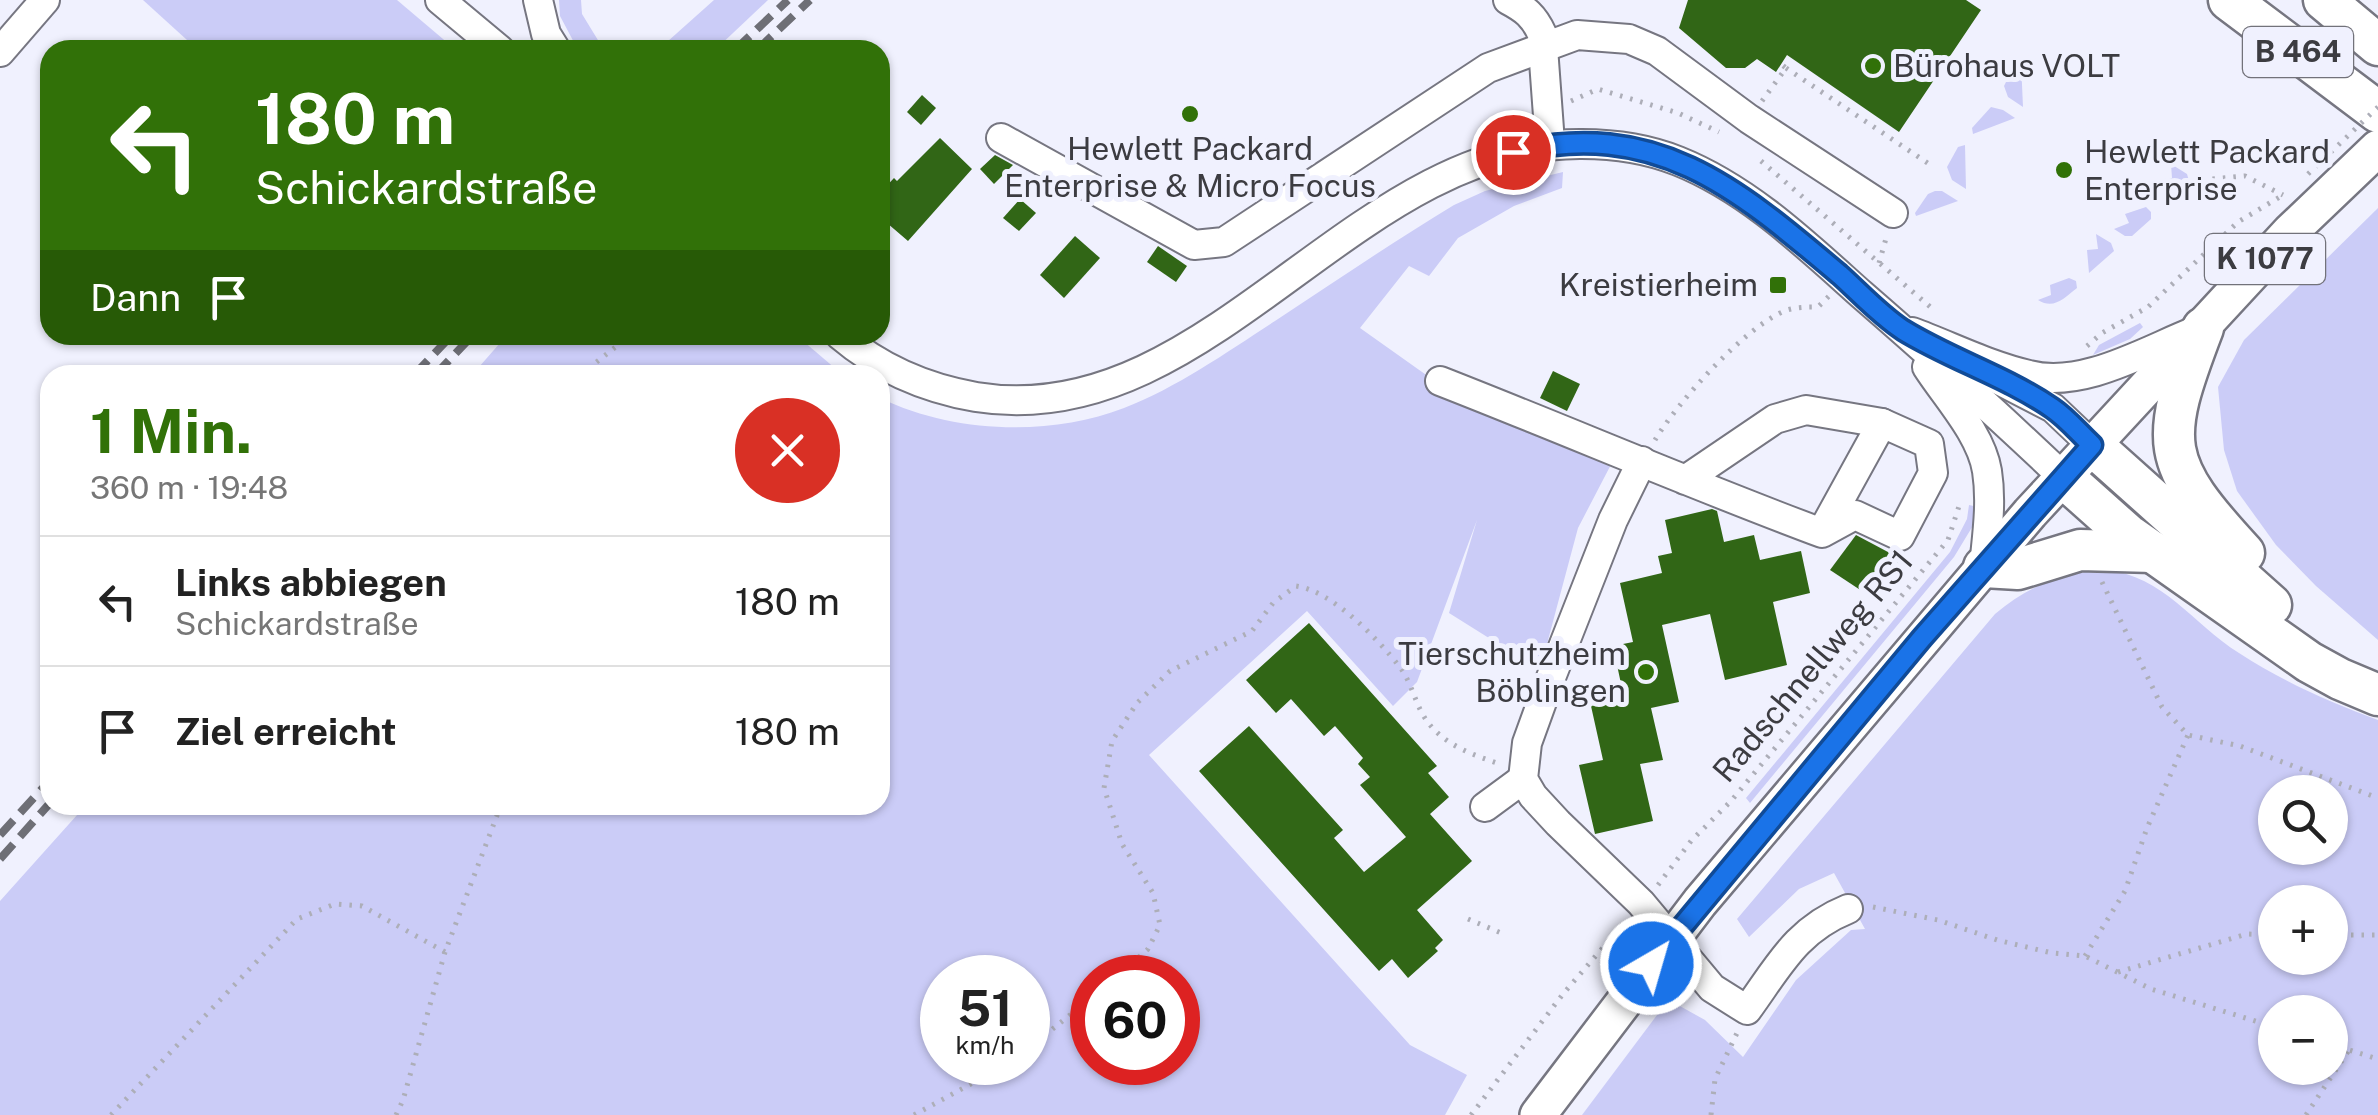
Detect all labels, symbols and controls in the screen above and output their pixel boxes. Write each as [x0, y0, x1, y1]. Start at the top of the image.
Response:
road number: B 464 [2243, 27, 2353, 77]
place label: Bürohaus VOLT [1893, 47, 2120, 84]
marker: Bürohaus VOLT [1862, 55, 1884, 77]
text: 180 m [255, 77, 455, 160]
icon: left [90, 80, 220, 210]
marker: Hewlett Packard Enterprise & Micro Focus [1179, 103, 1201, 125]
pin [1471, 110, 1556, 195]
icon: arrive [1486, 125, 1541, 180]
place label: Hewlett Packard Enterprise & Micro Focus [1004, 130, 1376, 204]
place label: Hewlett Packard Enterprise [2084, 133, 2330, 207]
marker: Hewlett Packard Enterprise [2053, 159, 2075, 181]
text: Schickardstraße [255, 161, 598, 214]
road number: K 1077 [2205, 234, 2325, 284]
place label: Kreistierheim [1559, 266, 1758, 303]
icon: arrive [201, 270, 256, 325]
marker: Kreistierheim [1767, 274, 1789, 296]
text: Dann [90, 275, 181, 320]
text: 1 Min. [90, 396, 252, 467]
button: close [735, 398, 840, 503]
text: 360 m · 19:48 [90, 469, 288, 506]
street label: Radschnellweg RS1 [1705, 542, 1920, 789]
text: Links abbiegen [175, 560, 447, 605]
icon: left [90, 574, 145, 629]
text: 180 m [735, 579, 840, 624]
text: Schickardstraße [175, 605, 419, 642]
place label: Tierschutzheim Böblingen [1398, 635, 1626, 709]
marker: Tierschutzheim Böblingen [1635, 661, 1657, 683]
icon: arrive [90, 704, 145, 759]
text: Ziel erreicht [175, 709, 397, 754]
text: 180 m [735, 709, 840, 754]
map controls [2258, 775, 2348, 1085]
button: search [2258, 775, 2348, 865]
button: + [2258, 885, 2348, 975]
position arrow [1599, 912, 1703, 1016]
speed limit sign: 60 [1070, 955, 1200, 1085]
text: 51 [957, 978, 1013, 1037]
button: − [2258, 995, 2348, 1085]
text: km/h [956, 1030, 1014, 1060]

